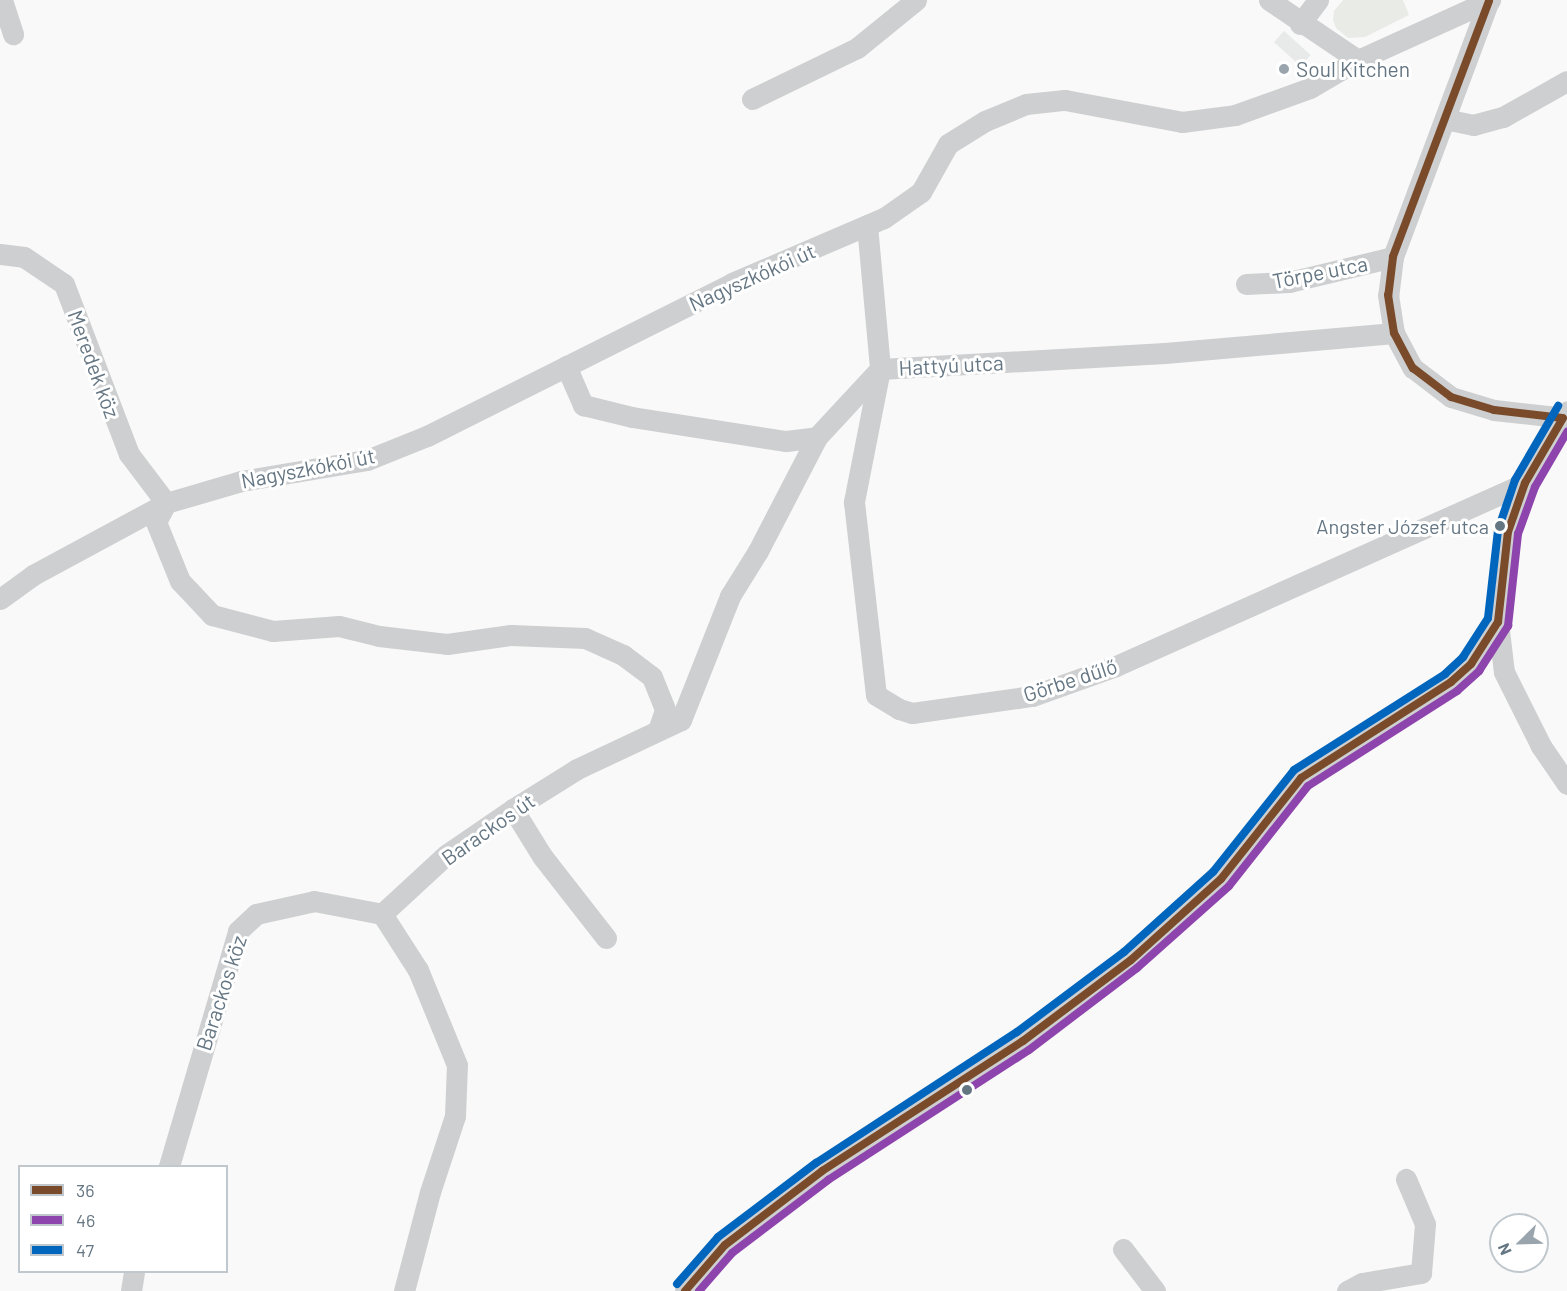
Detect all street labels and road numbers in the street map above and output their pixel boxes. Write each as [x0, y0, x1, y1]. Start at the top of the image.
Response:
street label: Nagyszkókói út [685, 238, 819, 316]
street label: Törpe utca [1270, 250, 1370, 294]
street label: Meredek köz [63, 307, 125, 421]
street label: Hattyú utca [898, 350, 1004, 380]
street label: Nagyszkókói út [239, 443, 377, 493]
street label: Görbe dűlő [1020, 653, 1120, 707]
street label: Barackos út [437, 788, 539, 870]
street label: Barackos köz [191, 932, 251, 1054]

